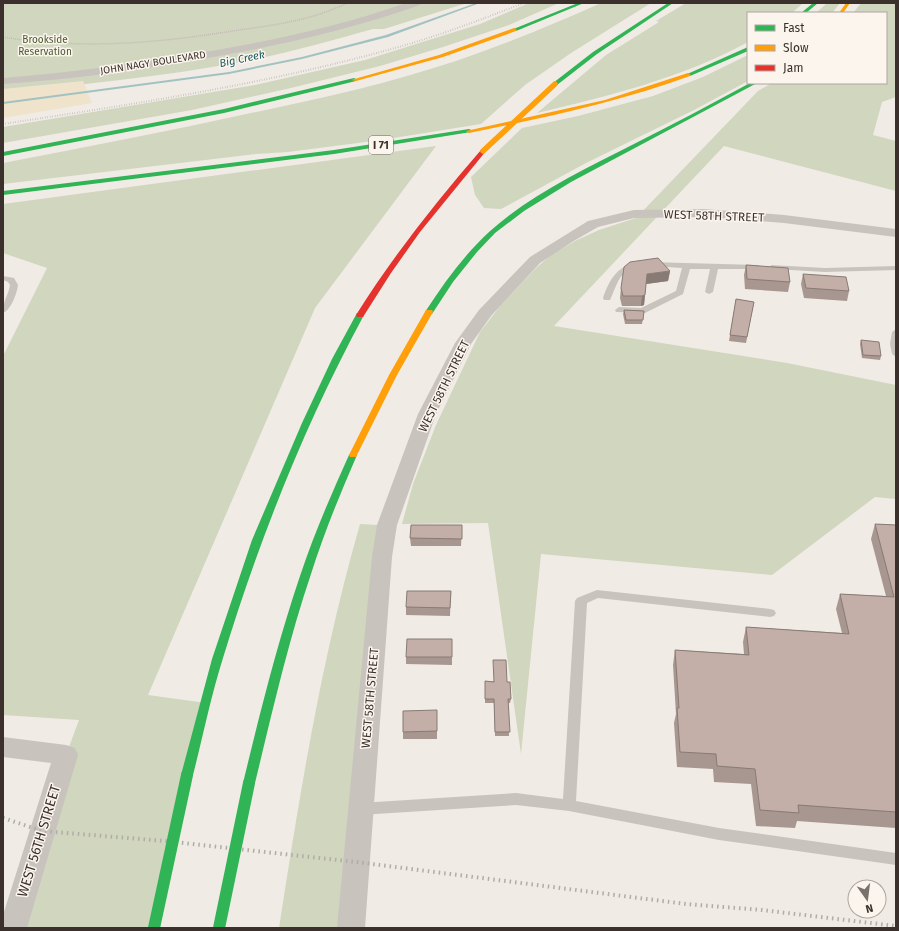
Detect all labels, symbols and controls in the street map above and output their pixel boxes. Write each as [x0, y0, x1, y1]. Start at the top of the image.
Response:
legend [747, 12, 887, 84]
text: Fast [783, 21, 805, 35]
park label: Brookside Reservation [18, 34, 72, 58]
text: Slow [783, 41, 809, 55]
water label: Big Creek [218, 48, 266, 70]
street label: JOHN NAGY BOULEVARD [99, 49, 207, 77]
text: Jam [783, 61, 803, 75]
road number: I 71 [369, 136, 393, 154]
street label: WEST 58TH STREET [663, 207, 765, 225]
street label: WEST 58TH STREET [416, 337, 473, 434]
street label: WEST 58TH STREET [359, 647, 381, 749]
street label: WEST 56TH STREET [14, 782, 64, 899]
north arrow [847, 879, 887, 919]
text: N [864, 901, 874, 915]

